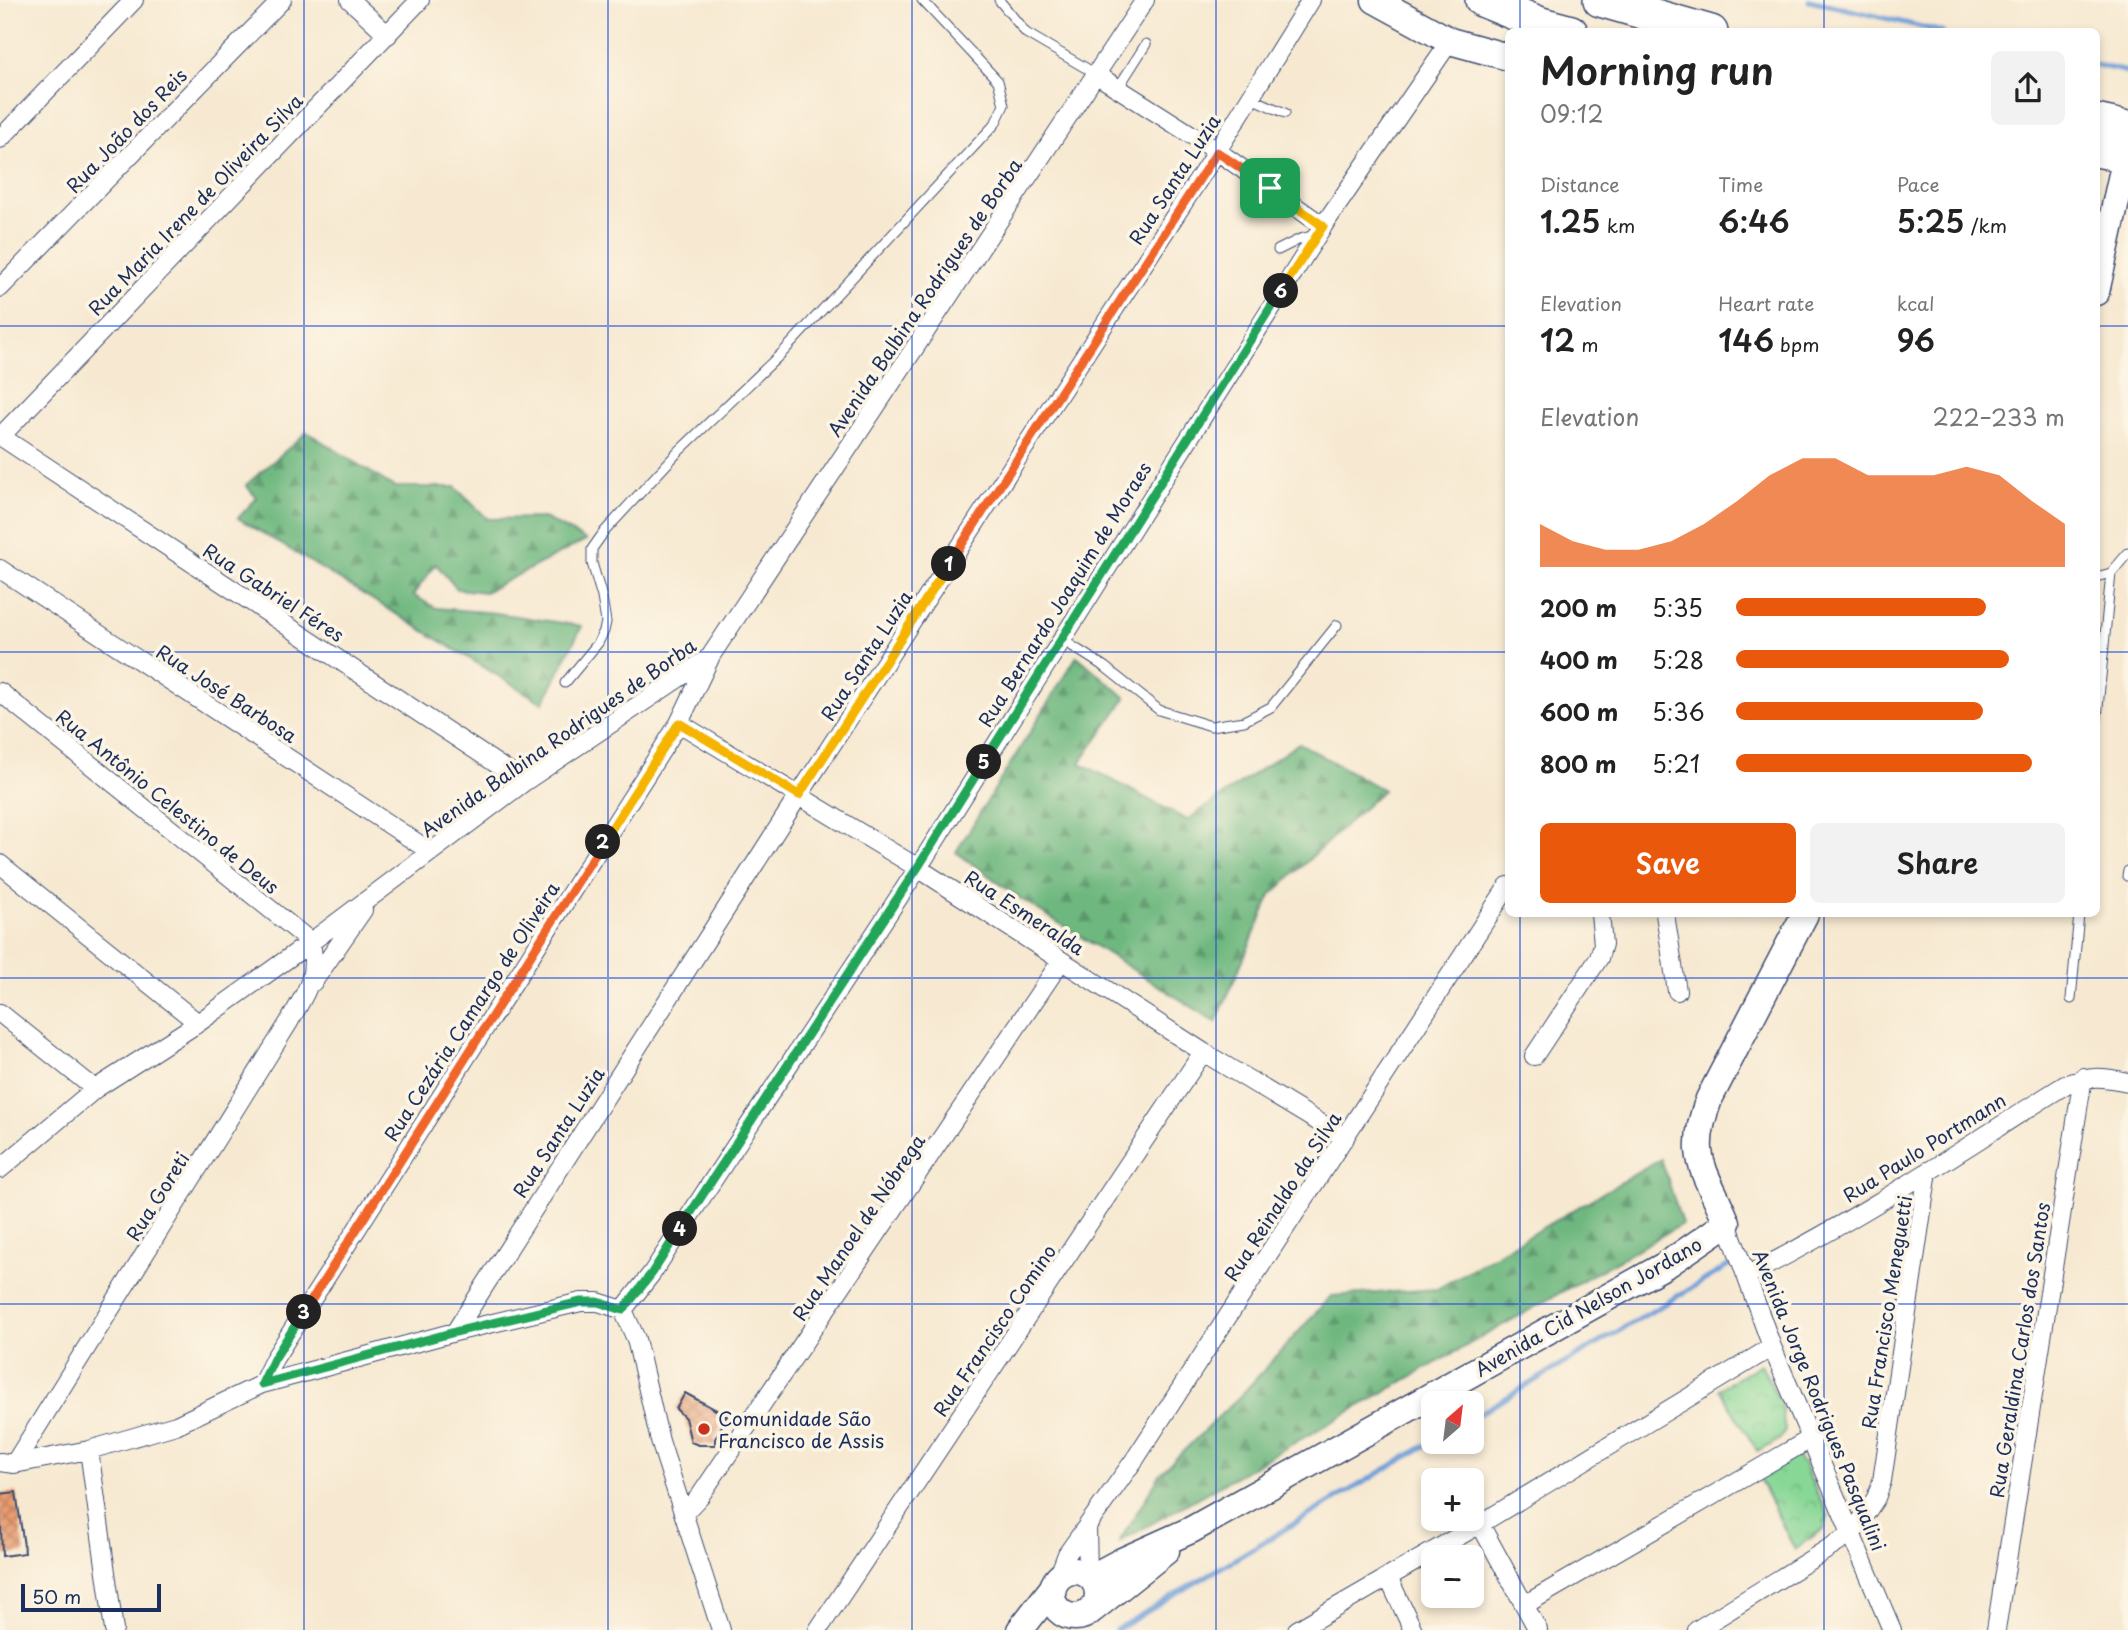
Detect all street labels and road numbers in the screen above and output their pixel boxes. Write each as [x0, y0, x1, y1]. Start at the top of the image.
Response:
street label: Rua João dos Reis [59, 61, 193, 199]
street label: Rua Maria Irene de Oliveira Silva [81, 87, 309, 321]
street label: Rua Santa Luzia [1121, 108, 1227, 250]
street label: Avenida Balbina Rodrigues de Borba [820, 152, 1028, 442]
street label: Rua Bernardo Joaquim de Moraes [971, 456, 1157, 732]
street label: Rua Gabriel Féres [198, 536, 350, 648]
street label: Rua Santa Luzia [813, 584, 919, 726]
street label: Avenida Balbina Rodrigues de Borba [415, 631, 701, 843]
street label: Rua José Barbosa [151, 637, 303, 749]
street label: Rua Antônio Celestino de Deus [51, 702, 285, 900]
street label: Rua Esmeralda [960, 863, 1091, 961]
street label: Rua Cezária Camargo de Oliveira [376, 876, 566, 1146]
street label: Rua Santa Luzia [505, 1061, 611, 1203]
street label: Rua Paulo Portmann [1837, 1085, 2011, 1209]
street label: Rua Reinaldo da Silva [1217, 1105, 1348, 1286]
street label: Rua Manoel de Nóbrega [785, 1128, 931, 1326]
street label: Rua Goreti [119, 1146, 195, 1246]
street label: Rua Francisco Meneguetti [1854, 1193, 1918, 1431]
street label: Rua Geraldina Carlos dos Santos [1982, 1200, 2056, 1500]
street label: Avenida Cid Nelson Jordano [1469, 1229, 1707, 1383]
street label: Rua Francisco Comino [926, 1238, 1062, 1422]
street label: Avenida Jorge Rodrigues Pasqualini [1747, 1245, 1893, 1555]

